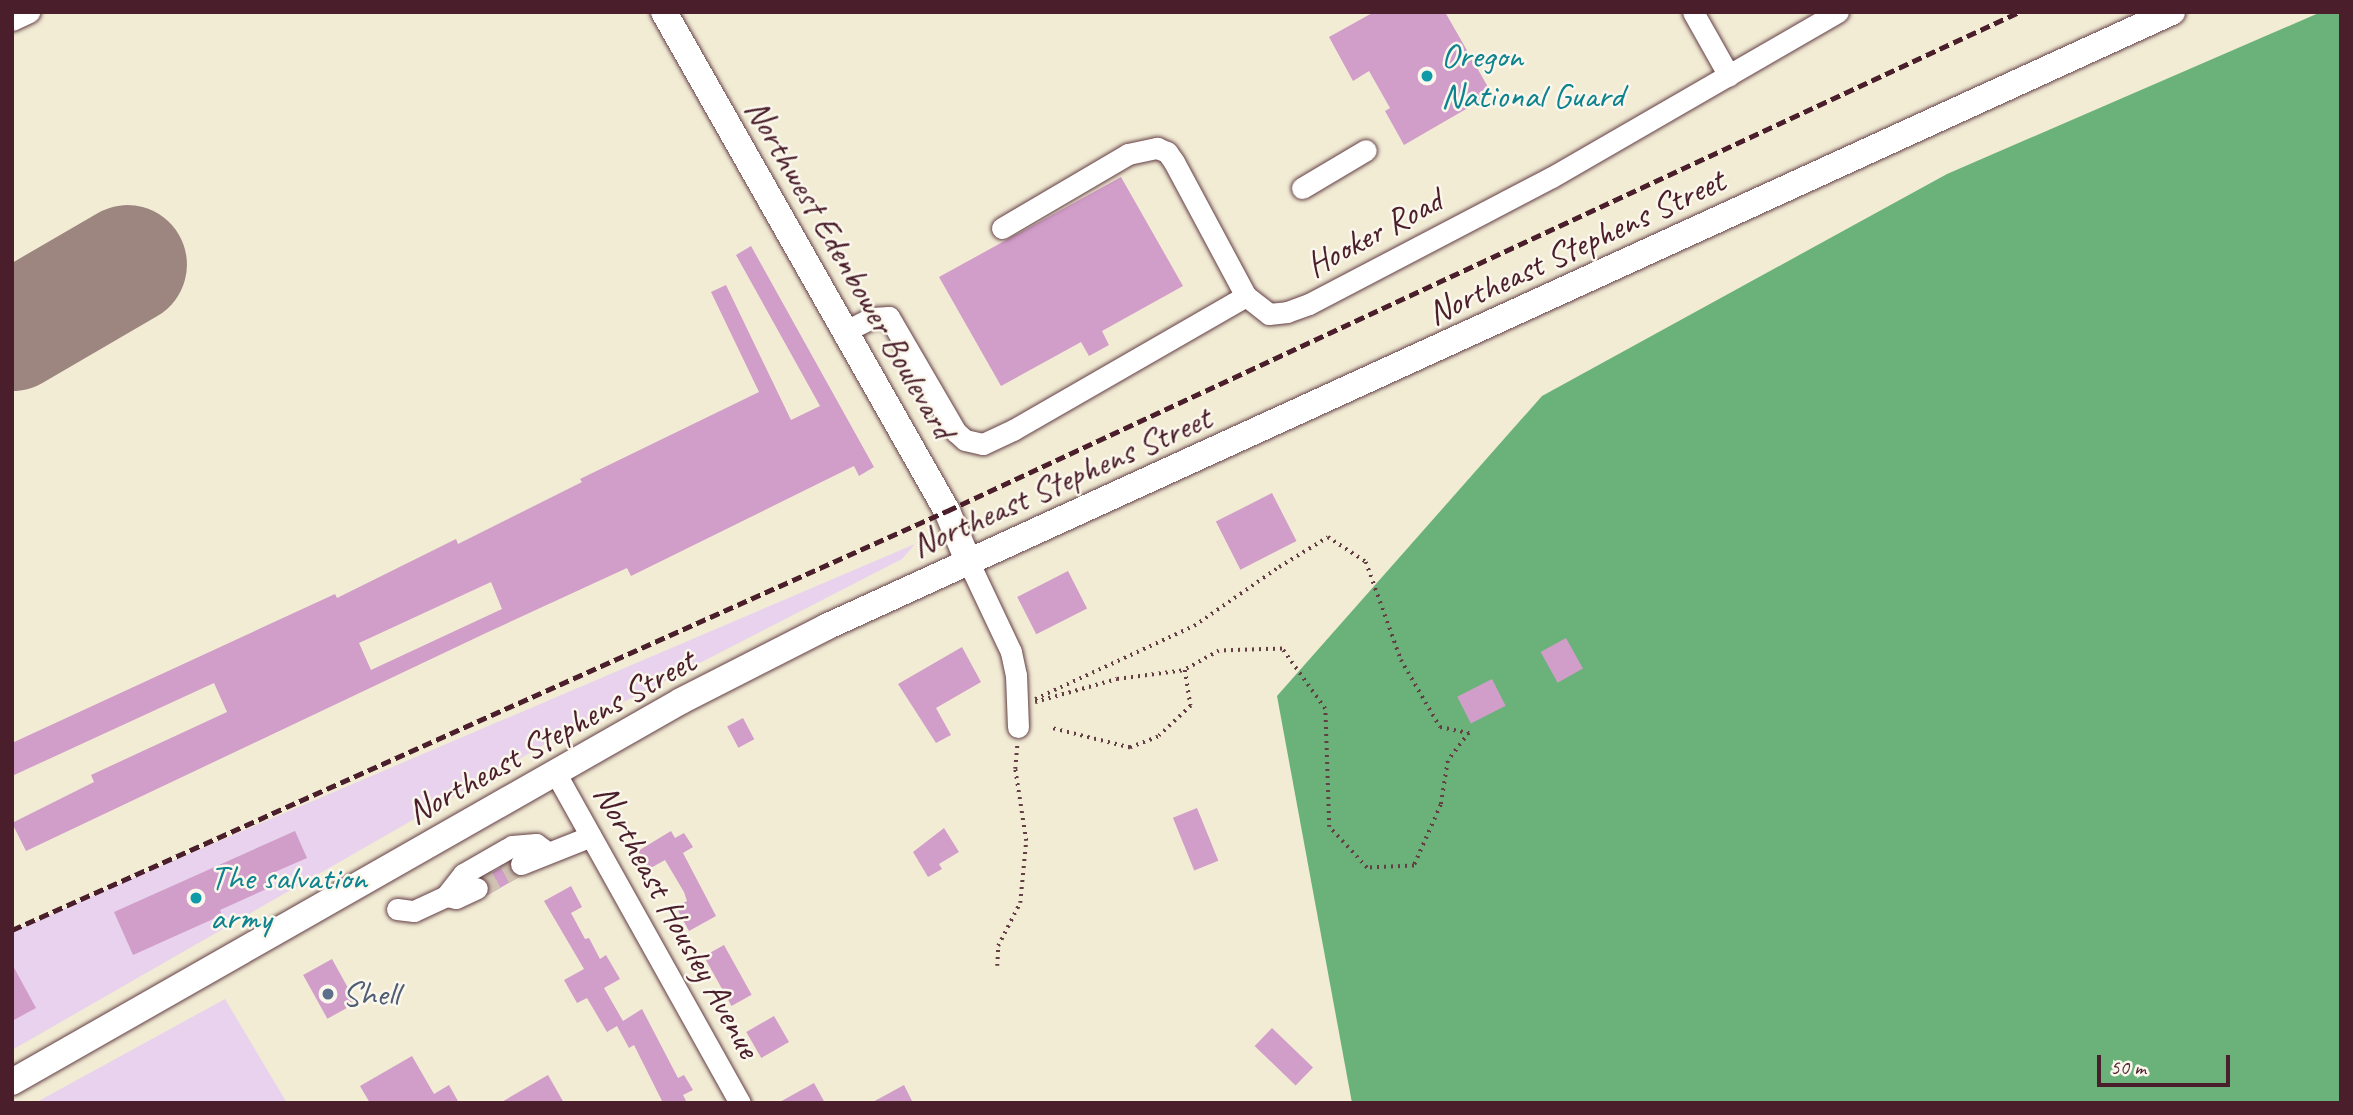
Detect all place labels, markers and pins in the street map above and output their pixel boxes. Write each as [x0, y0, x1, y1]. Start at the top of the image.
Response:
place label: Oregon National Guard [1441, 35, 1624, 117]
marker: Oregon National Guard [1419, 68, 1435, 84]
place label: The salvation army [210, 857, 368, 939]
marker: The salvation army [188, 890, 204, 906]
place label: Shell [342, 973, 399, 1015]
marker: Shell [320, 986, 336, 1002]

